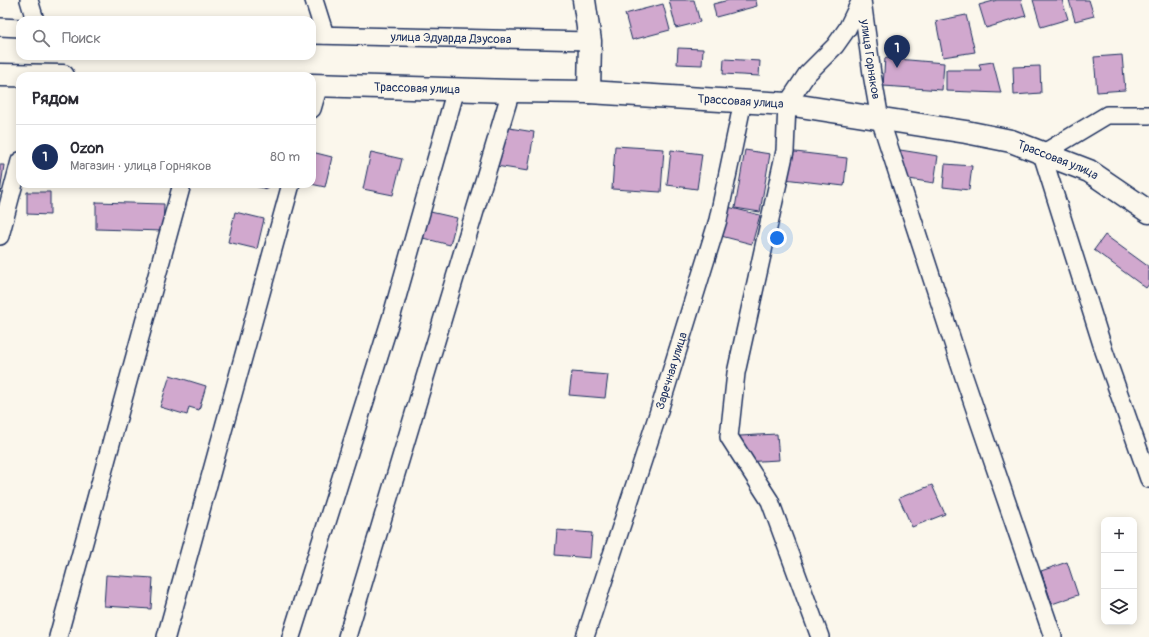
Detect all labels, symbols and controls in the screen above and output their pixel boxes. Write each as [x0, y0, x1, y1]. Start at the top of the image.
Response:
search box [16, 16, 316, 60]
street label: улица Горняков [857, 18, 883, 101]
icon: search [30, 27, 52, 49]
text: Поиск [62, 29, 101, 48]
street label: улица Эдуарда Дзусова [389, 30, 512, 47]
pin: 1 [884, 35, 910, 68]
street label: Трассовая улица [374, 80, 461, 97]
text: Рядом [32, 88, 79, 109]
street label: Трассовая улица [697, 92, 785, 112]
street label: Трассовая улица [1015, 137, 1102, 183]
text: Ozon [70, 139, 104, 158]
text: 1 [42, 149, 48, 165]
text: 80 m [270, 149, 300, 165]
text: Магазин · улица Горняков [70, 158, 211, 174]
your location [767, 228, 787, 248]
street label: Заречная улица [653, 330, 691, 411]
map controls [1101, 517, 1137, 625]
button: + [1101, 517, 1137, 553]
button: − [1101, 553, 1137, 589]
button: layers [1101, 589, 1137, 625]

